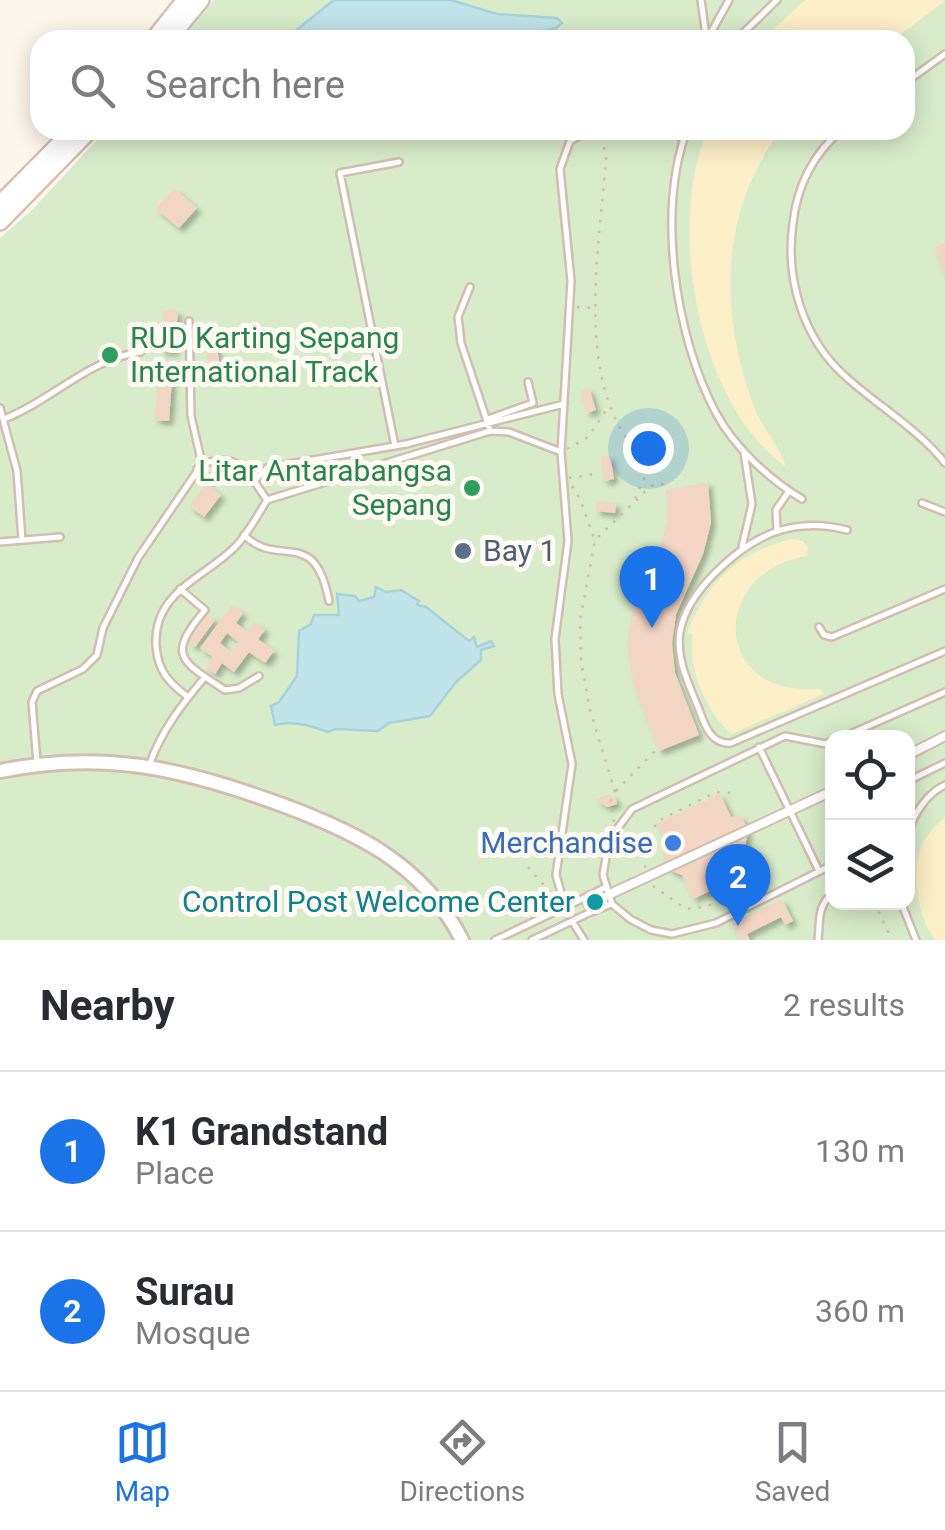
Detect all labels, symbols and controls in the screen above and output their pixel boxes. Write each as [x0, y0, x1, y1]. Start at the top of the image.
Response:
search box [30, 30, 915, 140]
icon: search [65, 58, 120, 113]
text: Search here [145, 63, 345, 107]
place label: RUD Karting Sepang International Track [130, 320, 399, 389]
marker: RUD Karting Sepang International Track [99, 344, 121, 366]
your location [623, 423, 674, 474]
place label: Litar Antarabangsa Sepang [198, 453, 452, 522]
marker: Litar Antarabangsa Sepang [461, 477, 483, 499]
place label: Bay 1 [483, 533, 556, 568]
marker: Bay 1 [452, 540, 474, 562]
pin: 1 [620, 546, 684, 628]
map controls [825, 730, 915, 910]
button: locate [825, 730, 915, 820]
button: layers [825, 820, 915, 910]
place label: Merchandise [480, 825, 653, 860]
marker: Merchandise [662, 832, 684, 854]
pin: 2 [706, 844, 770, 926]
place label: Control Post Welcome Center [182, 884, 575, 919]
marker: Control Post Welcome Center [584, 891, 606, 913]
text: Nearby [40, 981, 175, 1030]
text: 2 results [783, 986, 905, 1024]
text: K1 Grandstand [135, 1110, 388, 1154]
text: 1 [63, 1132, 82, 1170]
text: 130 m [815, 1132, 905, 1170]
text: Place [135, 1154, 214, 1192]
text: Surau [135, 1270, 235, 1314]
text: 2 [63, 1292, 82, 1330]
text: 360 m [815, 1292, 905, 1330]
text: Mosque [135, 1314, 251, 1352]
tab: Map [115, 1415, 170, 1508]
tab: Directions [399, 1415, 525, 1508]
tab: Saved [755, 1415, 830, 1508]

